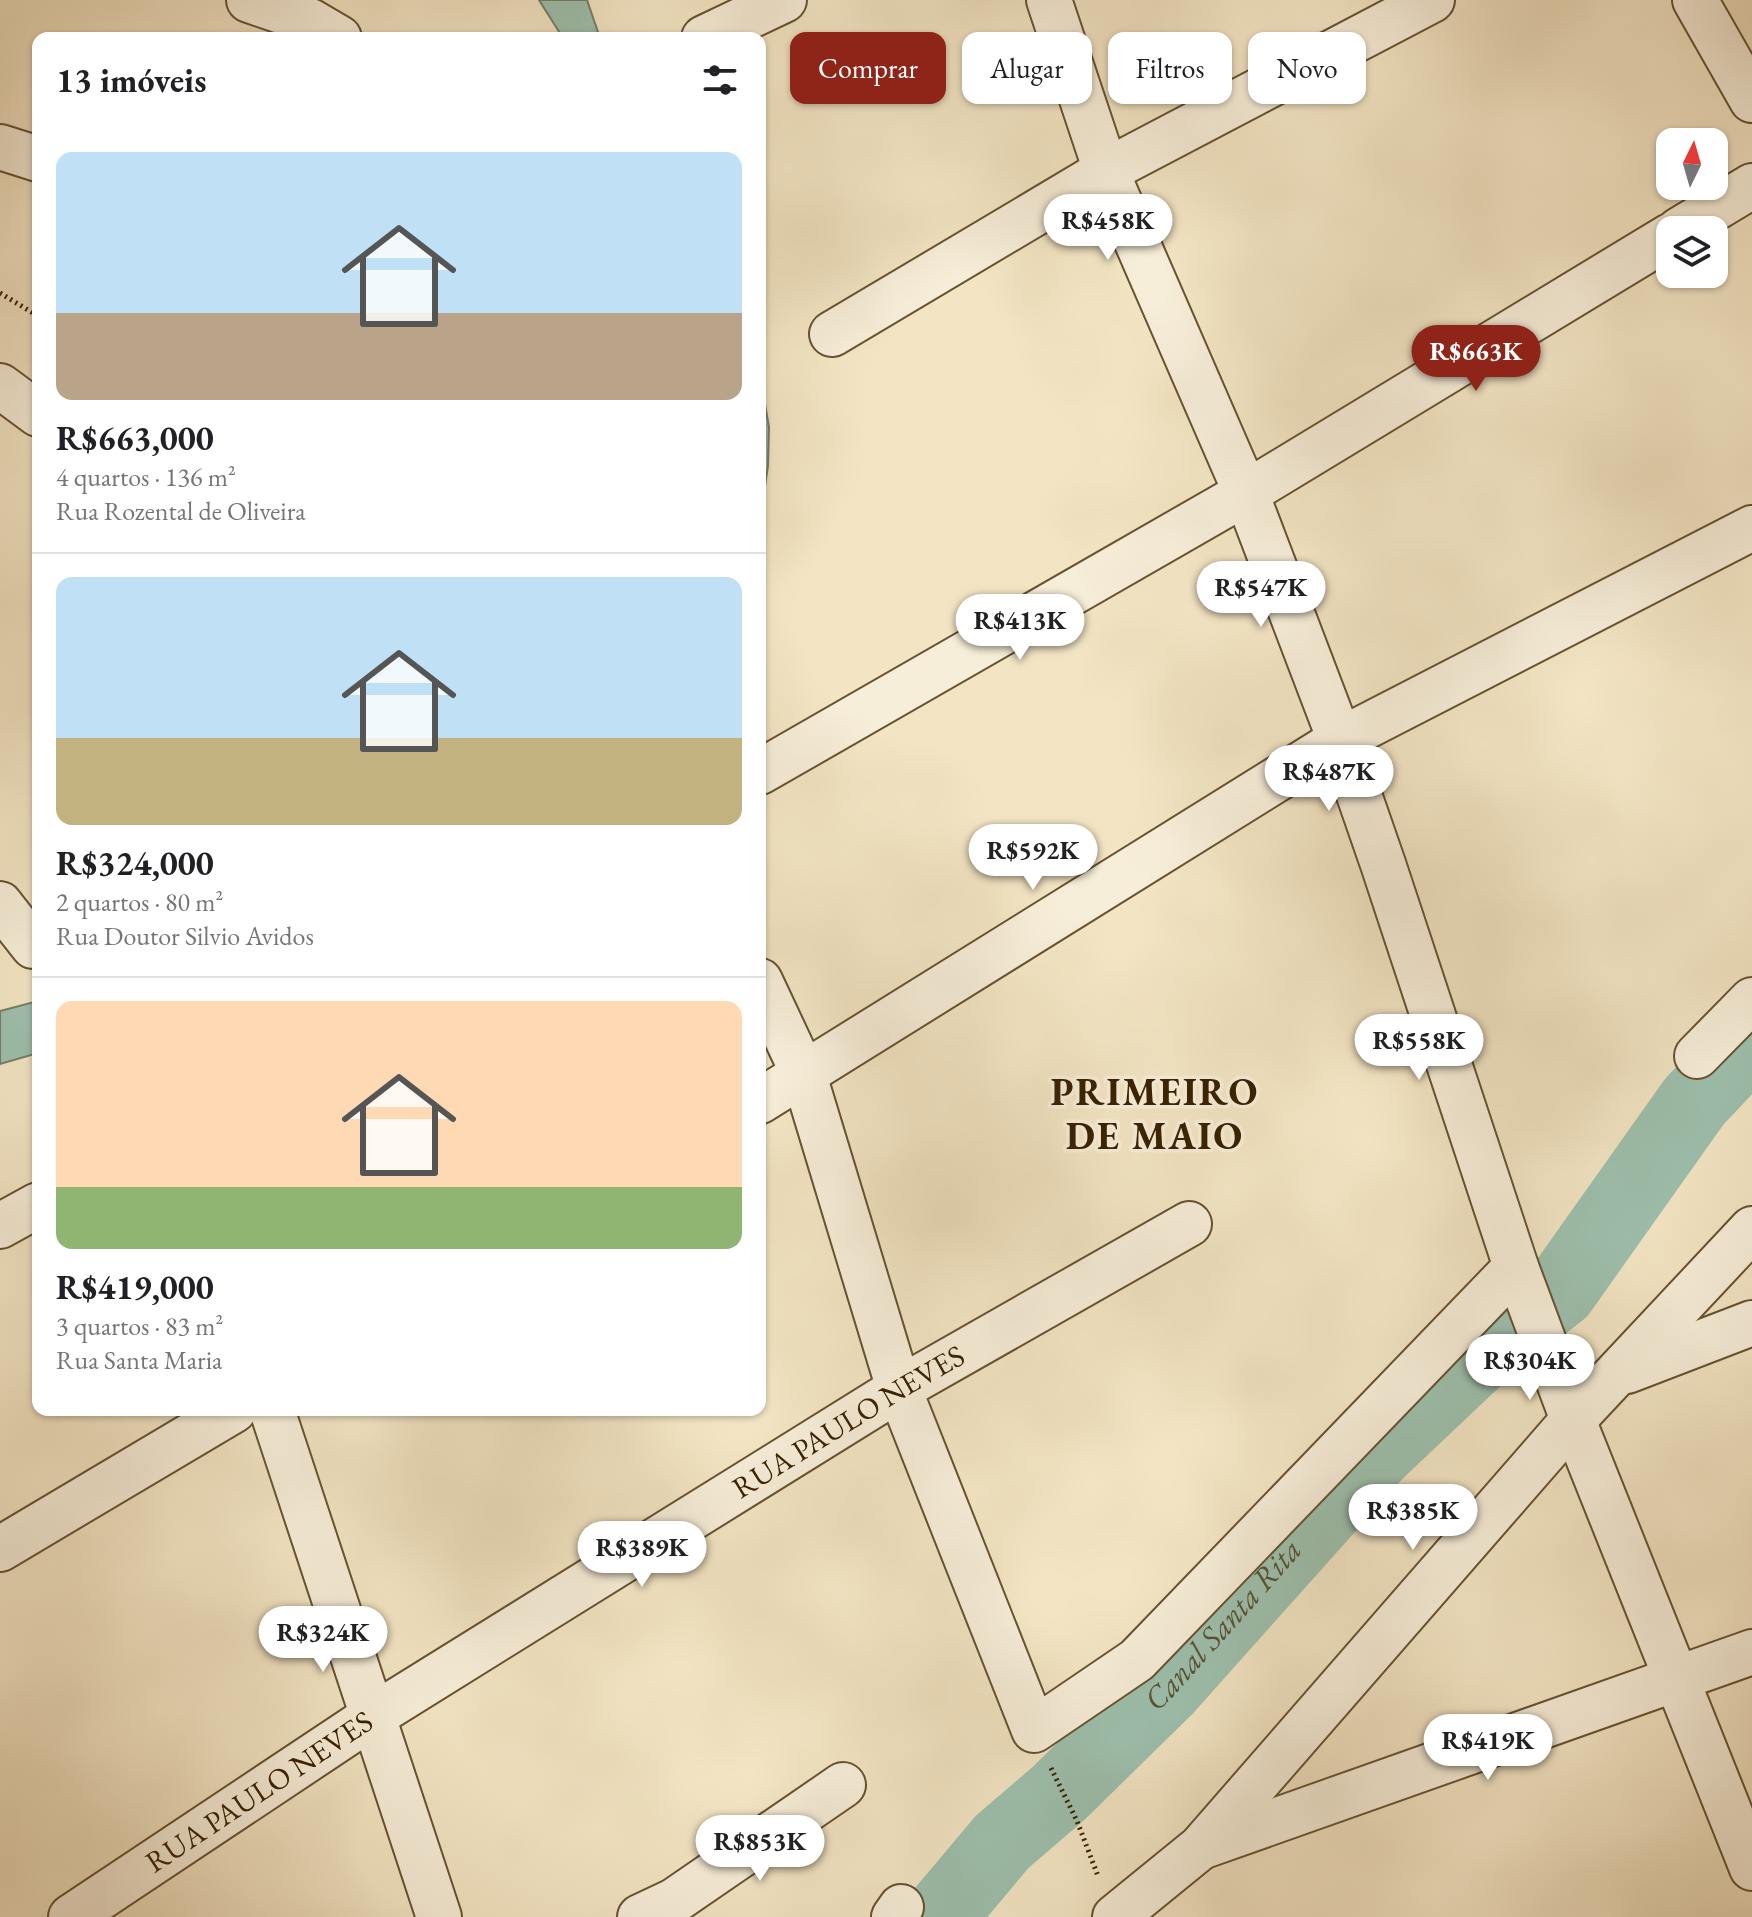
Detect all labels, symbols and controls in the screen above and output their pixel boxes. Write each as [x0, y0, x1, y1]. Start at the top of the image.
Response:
chip: Comprar [790, 32, 946, 104]
chip: Alugar [962, 32, 1092, 104]
chip: Filtros [1108, 32, 1232, 104]
chip: Novo [1248, 32, 1366, 104]
text: 13 imóveis [56, 58, 206, 102]
icon: filters [698, 58, 742, 102]
north arrow [1656, 128, 1728, 200]
map controls [1656, 128, 1728, 288]
pin: R$458K [1043, 194, 1173, 262]
text: R$458K [1062, 203, 1154, 237]
icon: home [327, 204, 471, 348]
button: layers [1656, 216, 1728, 288]
pin: R$663K [1411, 325, 1541, 393]
text: R$663K [1430, 334, 1522, 368]
text: R$663,000 [56, 416, 214, 460]
text: 4 quartos · 136 m² [56, 460, 236, 494]
text: Rua Rozental de Oliveira [56, 494, 306, 528]
pin: R$547K [1196, 561, 1326, 629]
text: R$547K [1215, 570, 1307, 604]
pin: R$413K [955, 594, 1085, 662]
text: R$413K [974, 603, 1066, 637]
icon: home [327, 629, 471, 773]
pin: R$487K [1264, 745, 1394, 813]
text: R$487K [1283, 754, 1375, 788]
pin: R$592K [968, 824, 1098, 892]
text: R$592K [987, 833, 1079, 867]
text: R$324,000 [56, 841, 214, 885]
text: 2 quartos · 80 m² [56, 885, 223, 919]
text: Rua Doutor Silvio Avidos [56, 919, 314, 953]
pin: R$558K [1354, 1014, 1484, 1082]
text: R$558K [1373, 1023, 1465, 1057]
icon: home [327, 1053, 471, 1197]
district label: PRIMEIRO DE MAIO [1051, 1067, 1259, 1160]
text: R$419,000 [56, 1265, 214, 1309]
text: 3 quartos · 83 m² [56, 1309, 223, 1343]
pin: R$304K [1465, 1334, 1595, 1402]
street label: RUA PAULO NEVES [725, 1336, 971, 1507]
text: Rua Santa Maria [56, 1343, 222, 1377]
text: R$304K [1484, 1343, 1576, 1377]
pin: R$385K [1348, 1484, 1478, 1552]
text: R$385K [1367, 1493, 1459, 1527]
pin: R$389K [577, 1521, 707, 1589]
water label: Canal Santa Rita [1134, 1529, 1311, 1720]
text: R$389K [596, 1530, 688, 1564]
pin: R$324K [258, 1606, 388, 1674]
text: R$324K [277, 1615, 369, 1649]
street label: RUA PAULO NEVES [138, 1702, 380, 1881]
pin: R$419K [1423, 1714, 1553, 1782]
text: R$419K [1442, 1723, 1534, 1757]
pin: R$853K [695, 1815, 825, 1883]
text: R$853K [714, 1824, 806, 1858]

